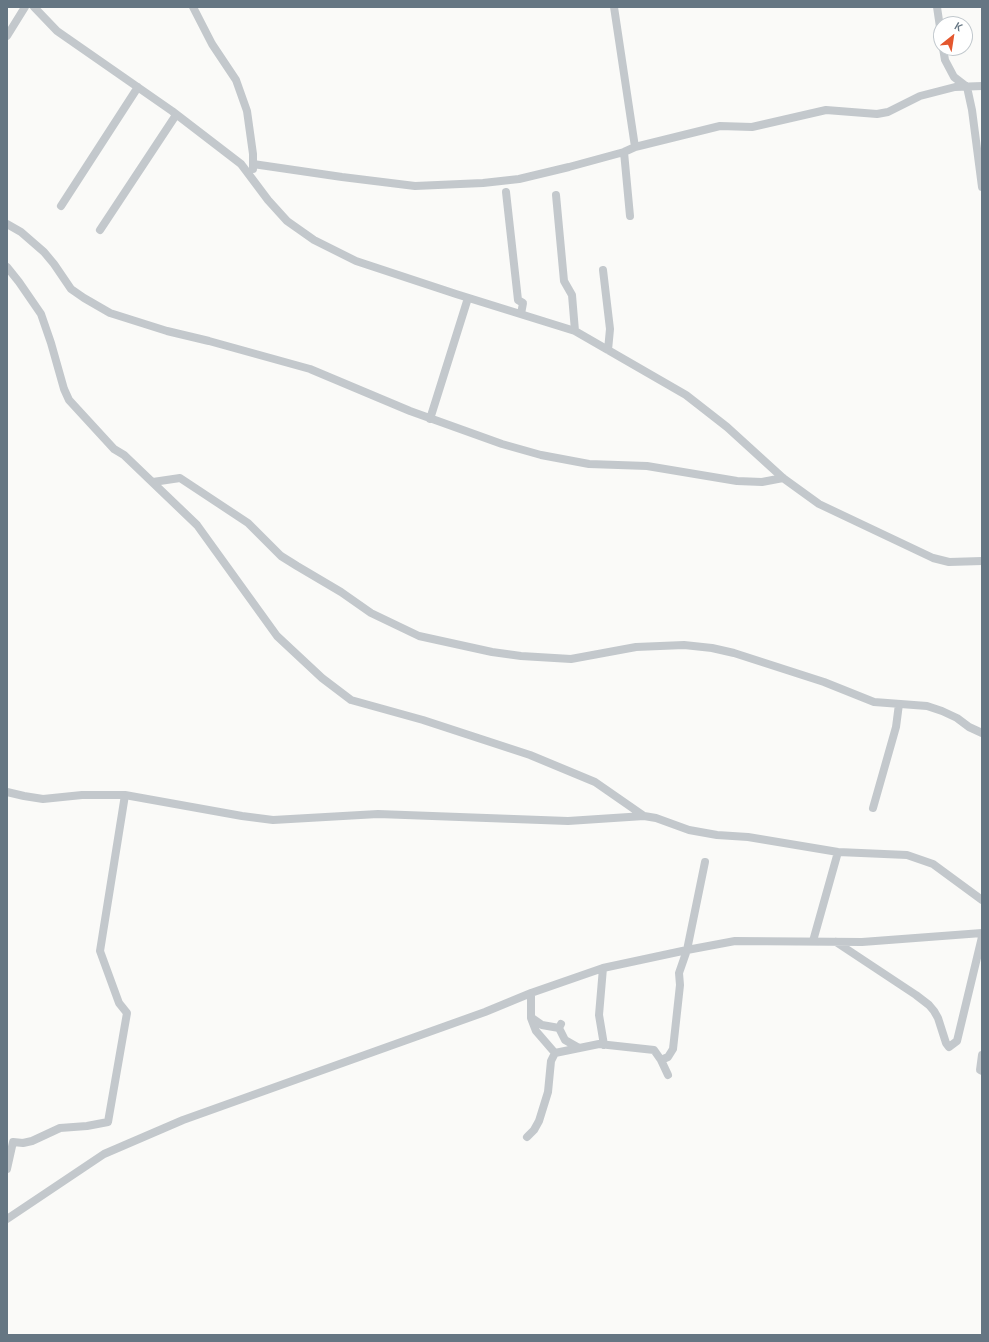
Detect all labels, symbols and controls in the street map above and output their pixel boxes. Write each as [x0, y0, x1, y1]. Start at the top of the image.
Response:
north arrow [933, 16, 973, 56]
text: K [952, 19, 965, 34]

